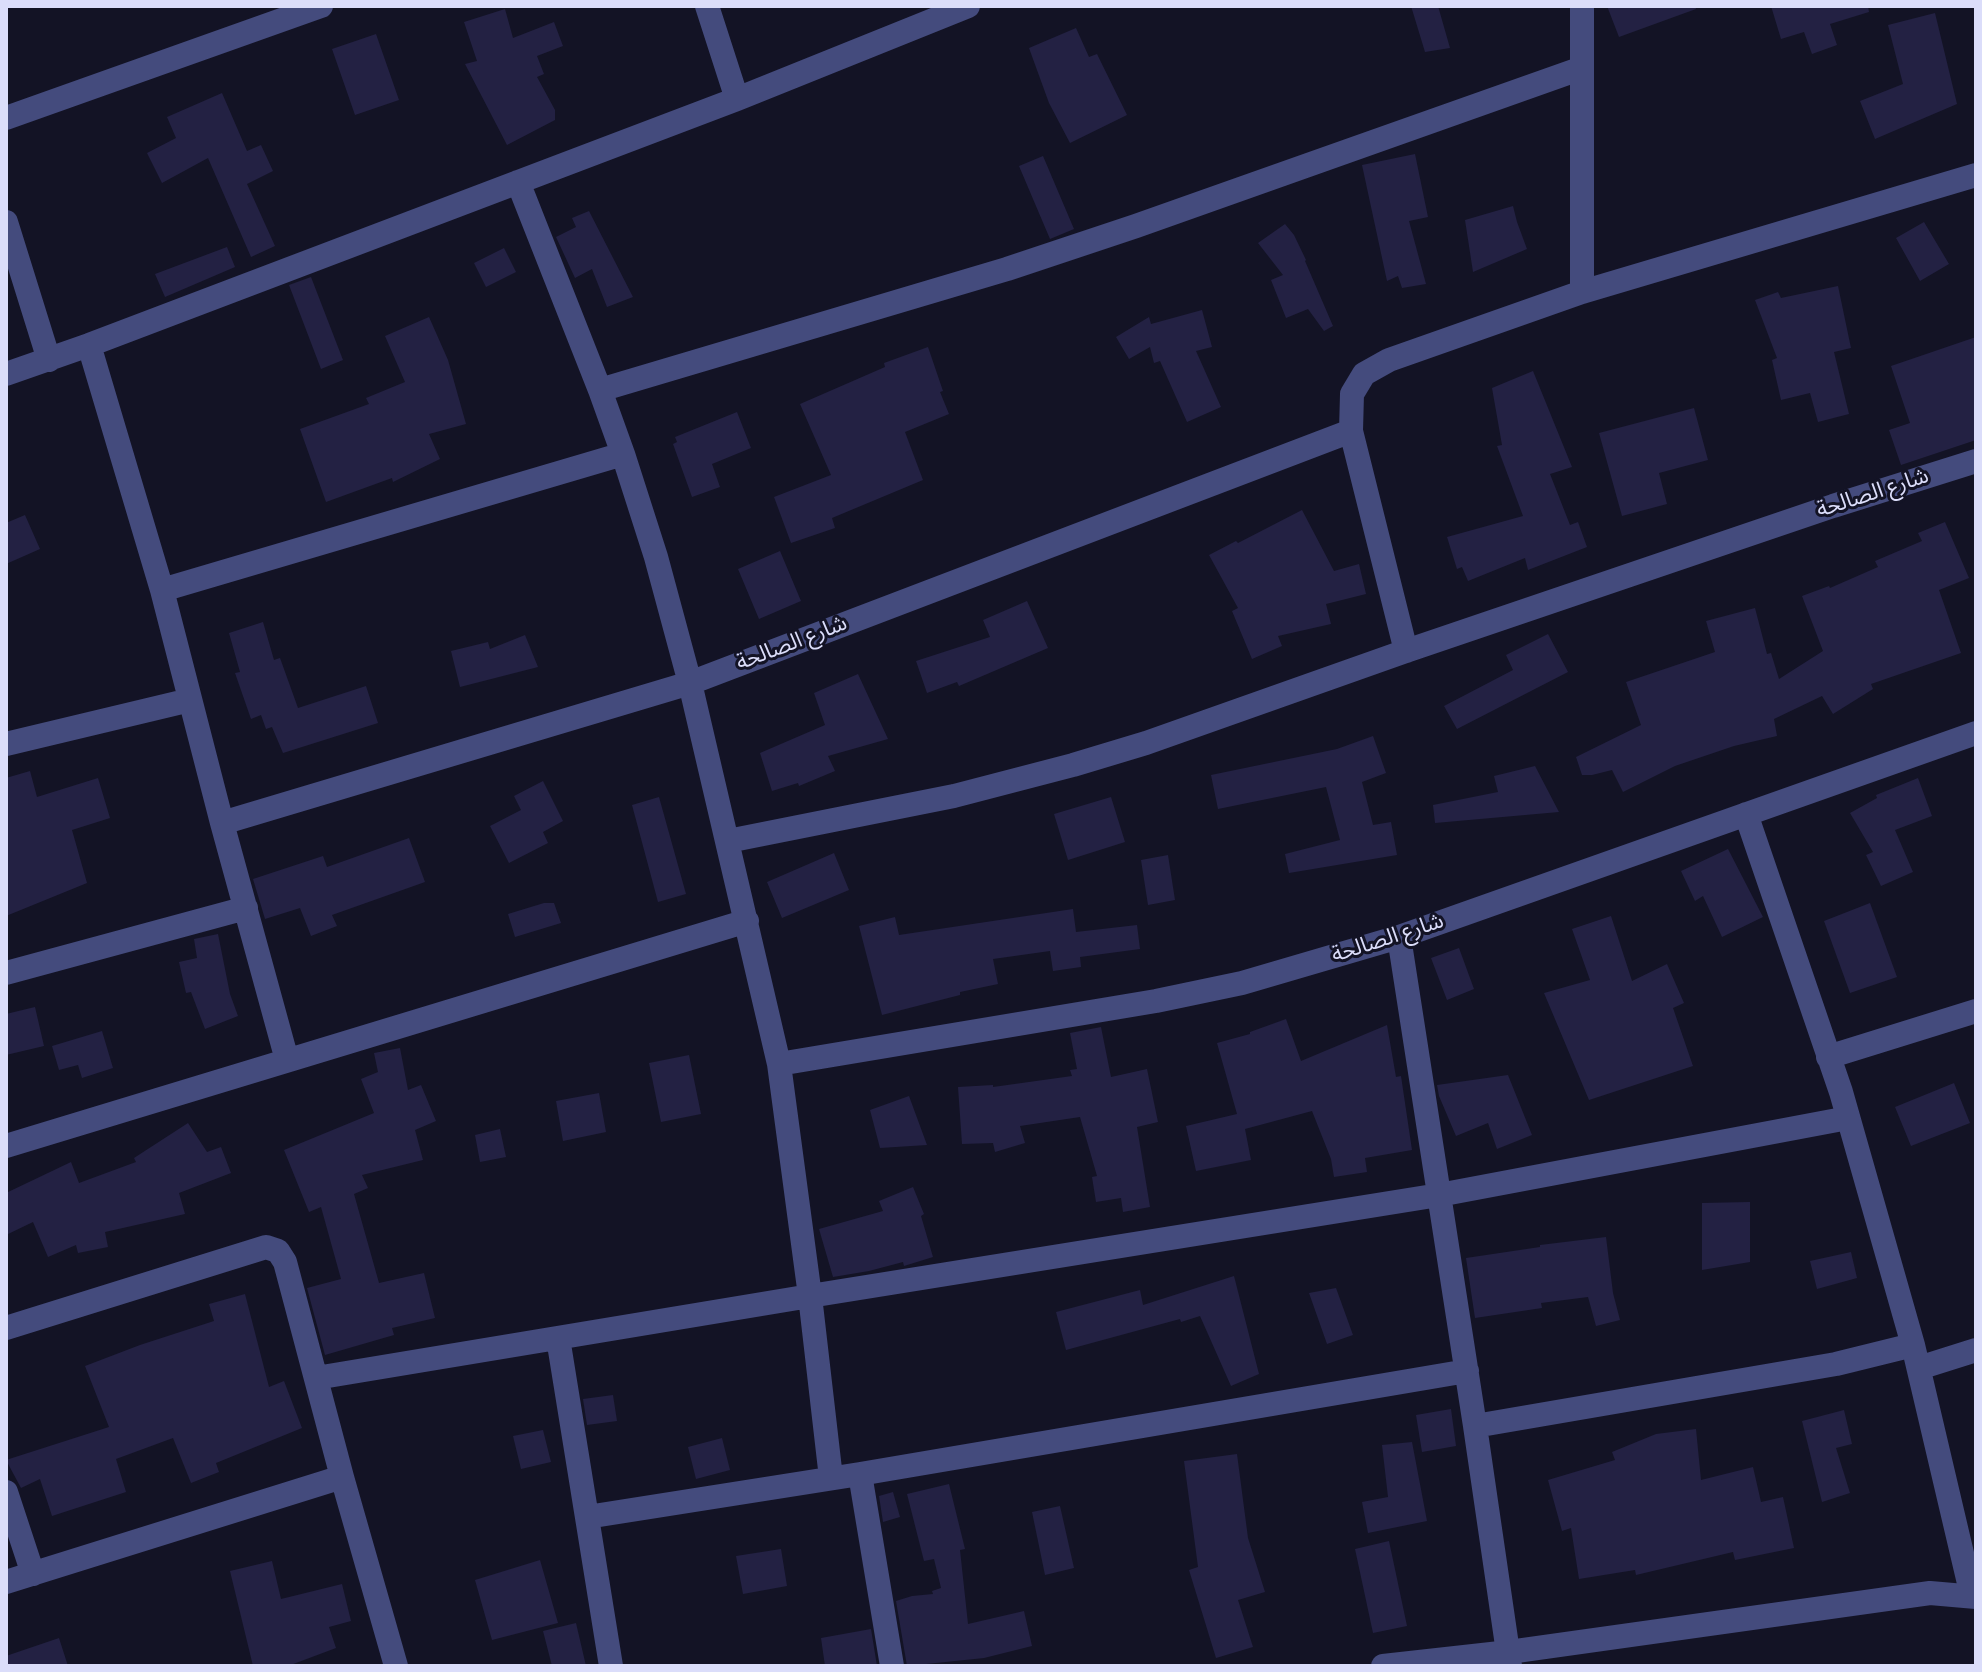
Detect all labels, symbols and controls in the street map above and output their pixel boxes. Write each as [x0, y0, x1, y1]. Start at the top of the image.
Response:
street label: شارع الصالحة [1814, 463, 1932, 525]
street label: شارع الصالحة [733, 611, 851, 677]
street label: شارع الصالحة [1329, 908, 1447, 970]

